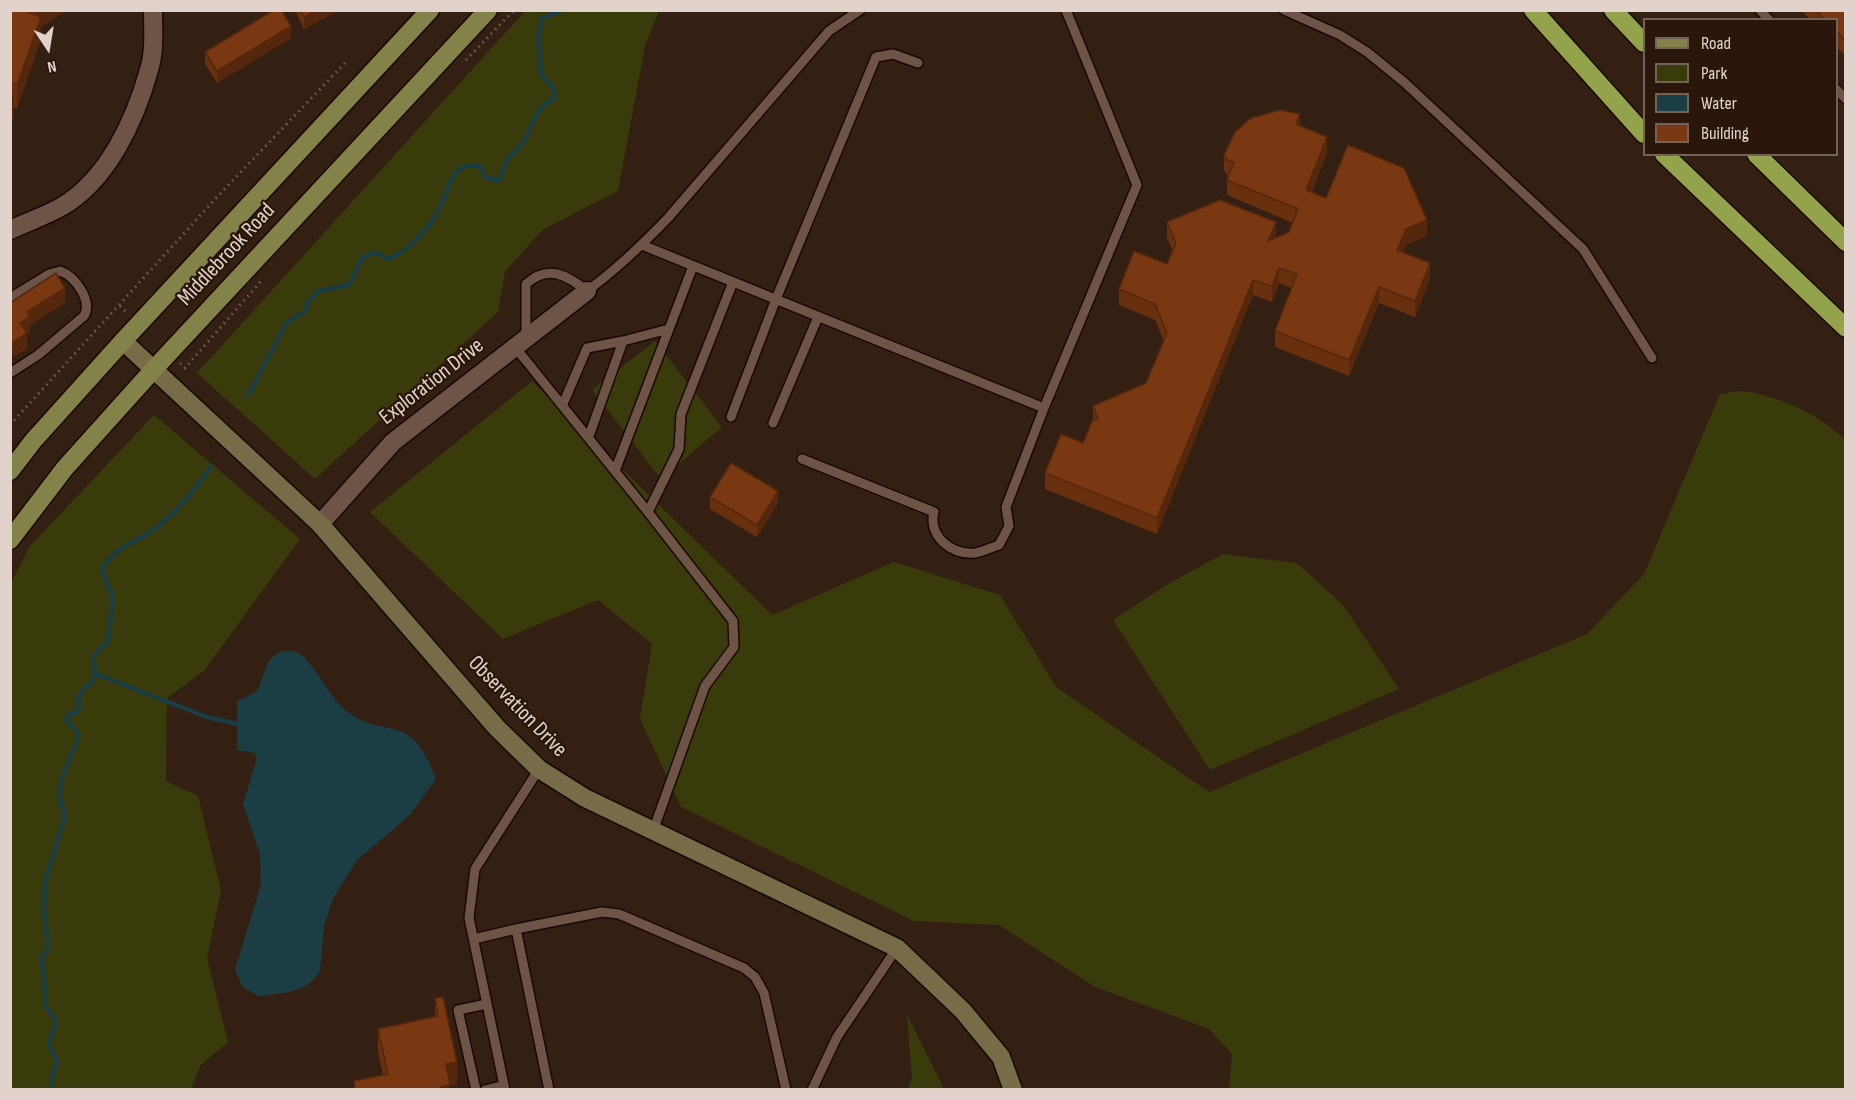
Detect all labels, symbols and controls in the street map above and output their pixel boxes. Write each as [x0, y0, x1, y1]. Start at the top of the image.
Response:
north arrow [18, 18, 78, 78]
legend [1643, 18, 1838, 156]
text: Road [1701, 33, 1731, 54]
text: N [46, 56, 58, 76]
text: Park [1701, 63, 1727, 84]
text: Water [1701, 93, 1737, 114]
text: Building [1701, 123, 1749, 144]
street label: Middlebrook Road [173, 198, 281, 312]
street label: Exploration Drive [374, 333, 490, 431]
street label: Observation Drive [462, 651, 572, 763]

